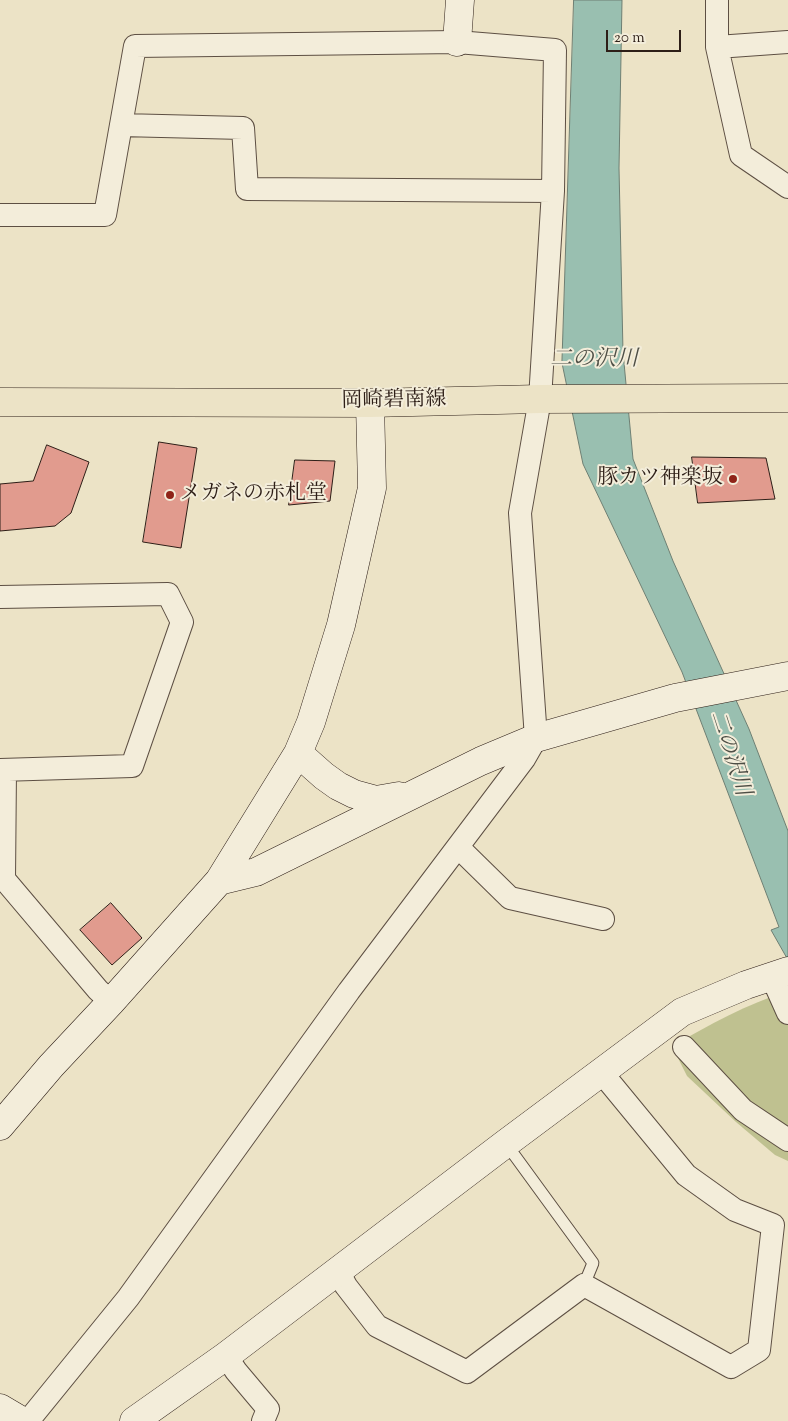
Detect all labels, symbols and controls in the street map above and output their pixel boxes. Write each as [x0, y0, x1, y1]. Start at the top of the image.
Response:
scale bar [608, 20, 683, 52]
text: 20 m [614, 28, 645, 49]
water label: 二の沢川 [550, 348, 638, 374]
street label: 岡崎碧南線 [341, 388, 447, 416]
place label: 豚カツ神楽坂 [597, 466, 723, 492]
marker: 豚カツ神楽坂 [727, 473, 739, 485]
place label: メガネの赤札堂 [180, 482, 327, 508]
marker: メガネの赤札堂 [164, 489, 176, 501]
water label: 二の沢川 [702, 708, 754, 800]

